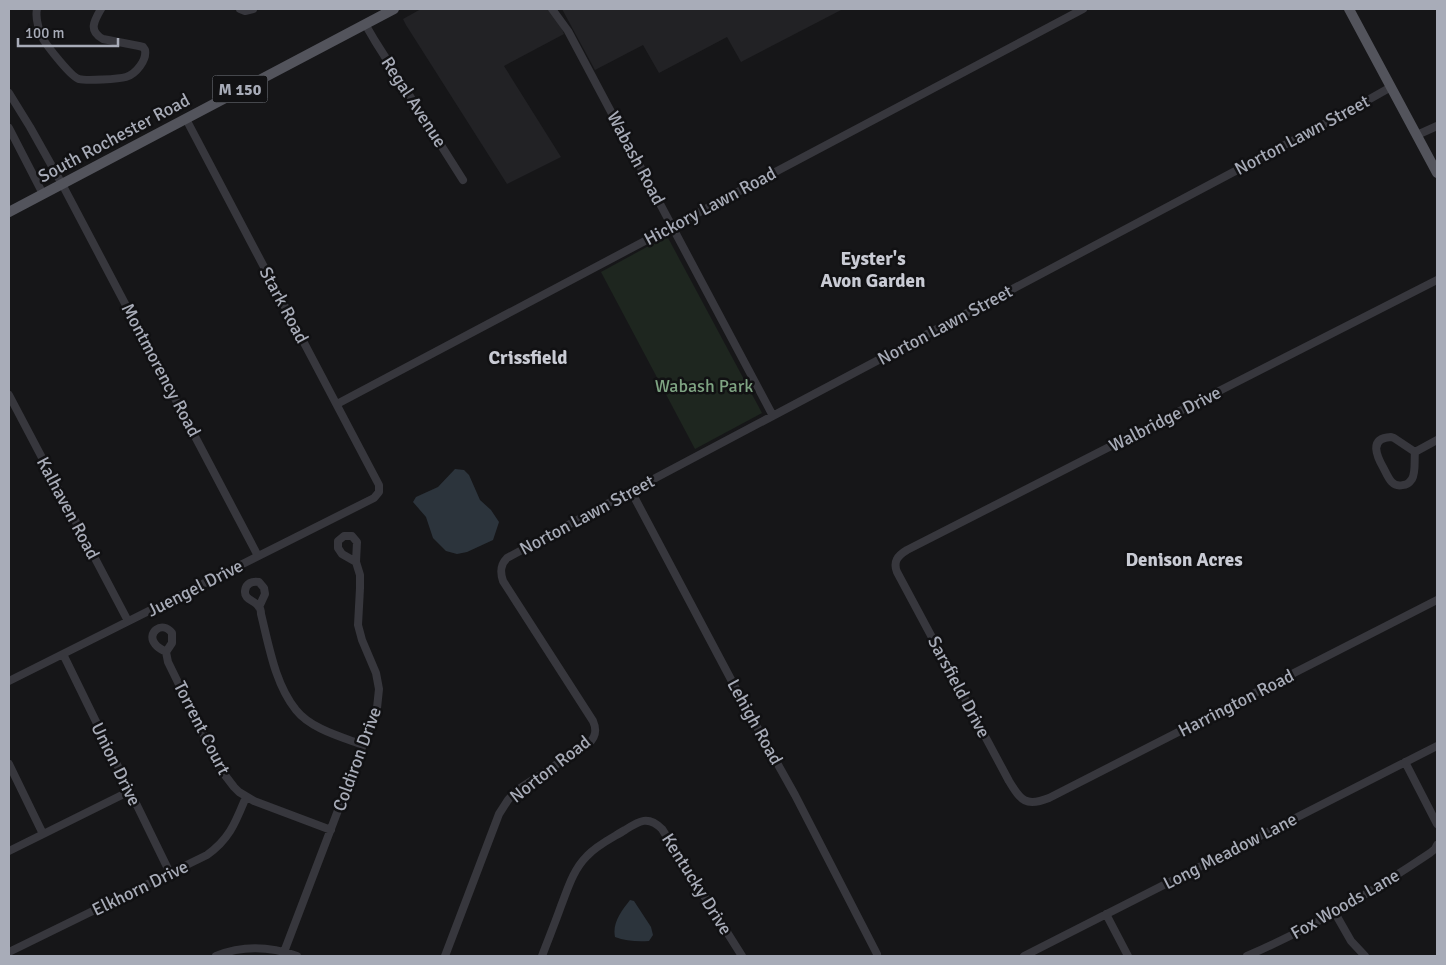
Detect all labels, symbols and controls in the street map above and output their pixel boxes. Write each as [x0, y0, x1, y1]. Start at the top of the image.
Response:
scale bar [18, 15, 118, 47]
text: 100 m [25, 24, 65, 42]
street label: Regal Avenue [377, 52, 451, 152]
road number: M 150 [212, 76, 268, 102]
street label: South Rochester Road [34, 89, 194, 187]
street label: Norton Lawn Street [1231, 90, 1373, 180]
street label: Wabash Road [602, 108, 670, 208]
street label: Hickory Lawn Road [640, 162, 780, 250]
district label: Eyster's Avon Garden [821, 247, 925, 293]
street label: Stark Road [255, 263, 313, 347]
street label: Norton Lawn Street [874, 280, 1016, 370]
street label: Montmorency Road [116, 299, 206, 441]
district label: Crissfield [488, 346, 568, 370]
park label: Wabash Park [655, 375, 753, 397]
street label: Walbridge Drive [1105, 381, 1225, 457]
street label: Kalhaven Road [32, 453, 104, 563]
street label: Norton Lawn Street [516, 470, 658, 560]
district label: Denison Acres [1125, 548, 1243, 572]
street label: Juengel Drive [143, 554, 247, 622]
street label: Sarsfield Drive [923, 632, 995, 742]
street label: Harrington Road [1175, 664, 1297, 742]
street label: Lehigh Road [722, 675, 788, 769]
street label: Torrent Court [169, 678, 235, 778]
street label: Coldiron Drive [328, 704, 386, 814]
street label: Union Drive [86, 719, 146, 809]
street label: Norton Road [505, 731, 595, 807]
street label: Long Meadow Lane [1159, 808, 1301, 894]
street label: Kentucky Drive [657, 829, 737, 939]
street label: Elkhorn Drive [88, 855, 192, 921]
street label: Fox Woods Lane [1287, 864, 1403, 944]

